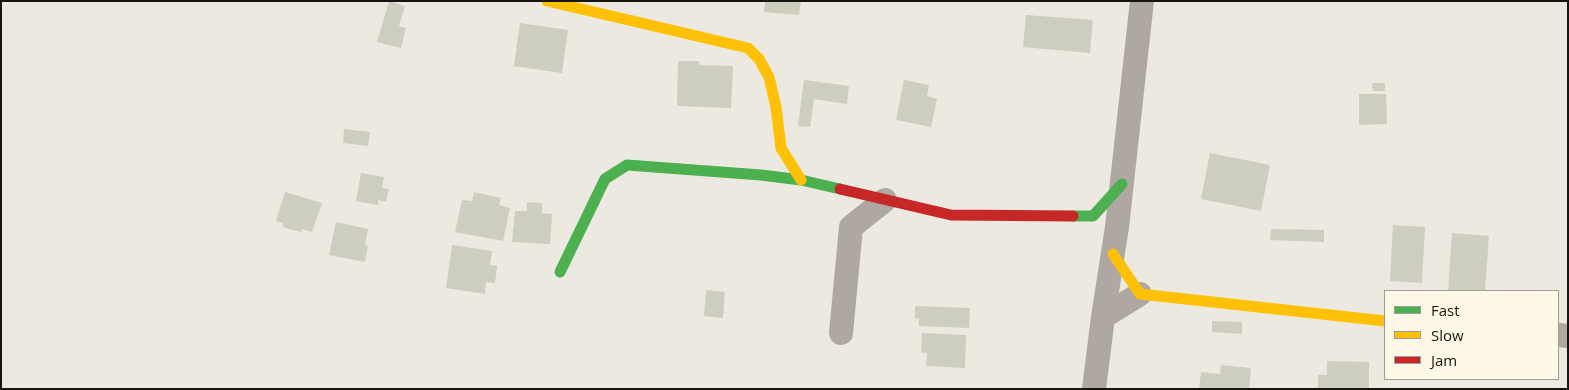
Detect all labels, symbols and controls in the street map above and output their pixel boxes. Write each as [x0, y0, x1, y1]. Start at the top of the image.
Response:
legend [1384, 290, 1559, 380]
text: Fast [1431, 300, 1460, 320]
text: Slow [1431, 325, 1464, 345]
text: Jam [1431, 350, 1457, 370]

